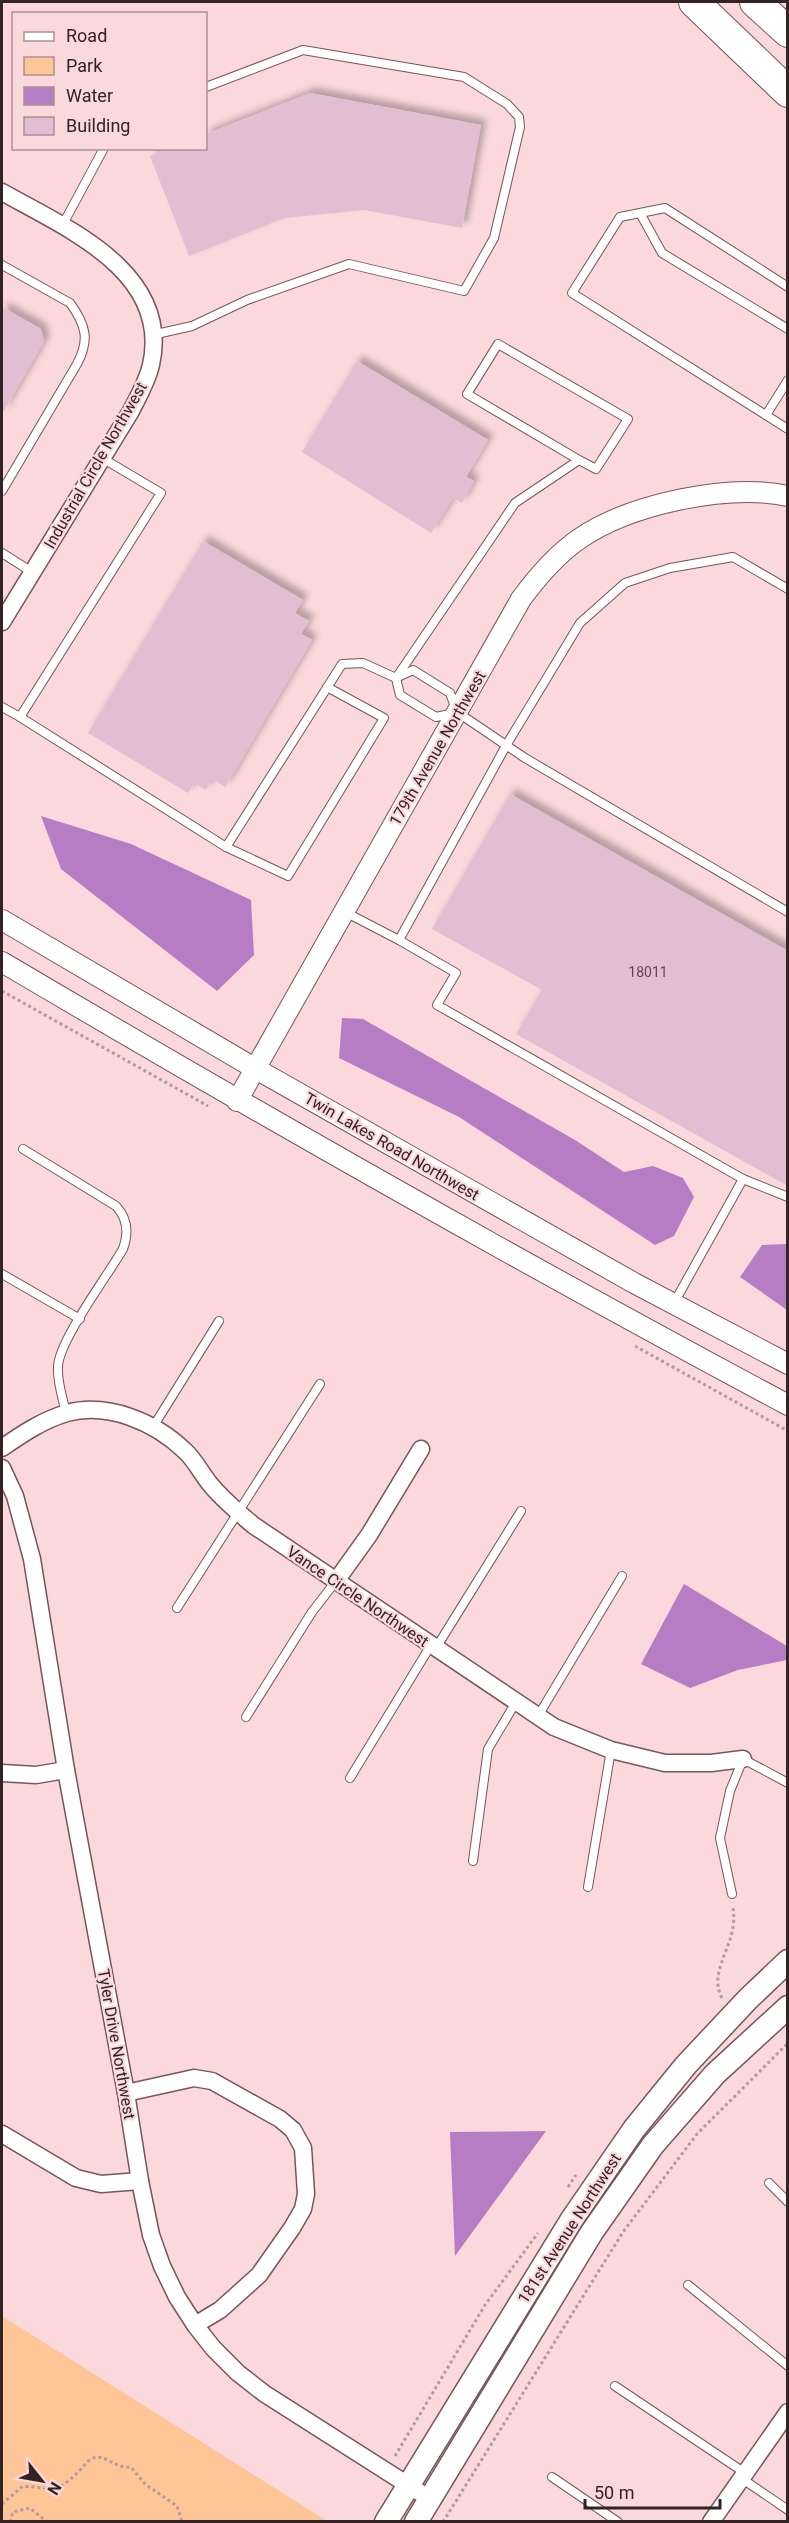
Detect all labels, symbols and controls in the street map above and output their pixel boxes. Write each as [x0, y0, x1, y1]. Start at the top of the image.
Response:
legend [12, 12, 207, 150]
text: Road [66, 25, 107, 46]
text: Park [66, 55, 103, 76]
text: Water [66, 85, 113, 106]
text: Building [66, 115, 130, 136]
street label: Industrial Circle Northwest [40, 379, 151, 552]
street label: 179th Avenue Northwest [385, 667, 490, 829]
house number: 18011 [628, 964, 668, 980]
street label: Twin Lakes Road Northwest [301, 1088, 483, 1204]
street label: Vance Circle Northwest [283, 1542, 432, 1651]
street label: Tyler Drive Northwest [94, 1967, 139, 2121]
street label: 181st Avenue Northwest [514, 2150, 625, 2307]
north arrow [12, 2451, 72, 2511]
scale bar [585, 2472, 720, 2510]
text: N [43, 2479, 65, 2498]
text: 50 m [594, 2482, 634, 2503]

